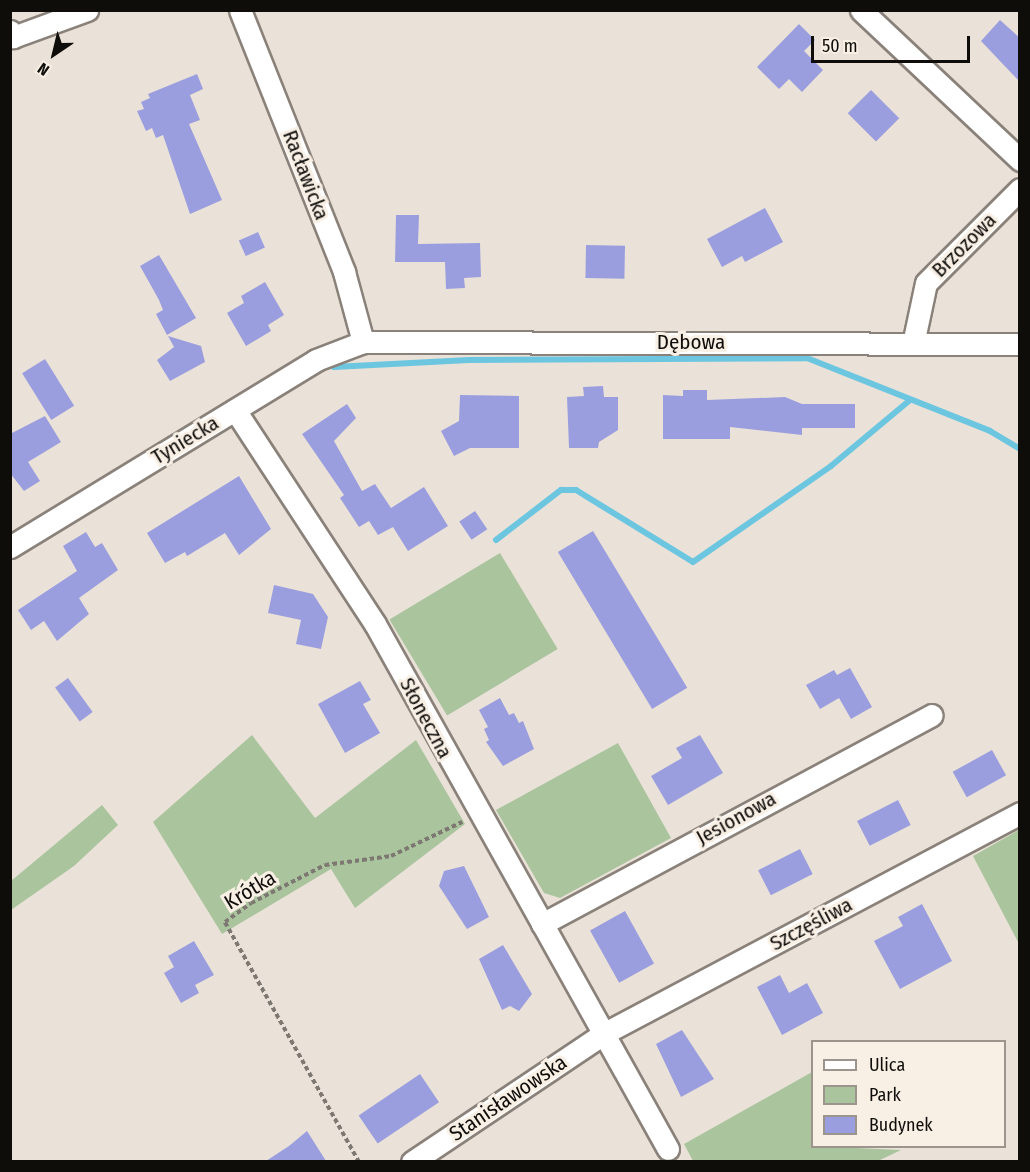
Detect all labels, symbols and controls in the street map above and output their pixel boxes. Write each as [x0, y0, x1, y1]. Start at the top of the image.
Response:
north arrow [24, 24, 84, 84]
scale bar [814, 24, 973, 62]
text: 50 m [822, 35, 858, 57]
text: N [34, 59, 53, 80]
street label: Racławicka [277, 127, 335, 223]
street label: Brzozowa [927, 208, 1001, 282]
street label: Dębowa [657, 329, 725, 355]
street label: Tyniecka [147, 410, 223, 470]
street label: Słoneczna [394, 673, 458, 763]
street label: Jesionowa [692, 786, 780, 850]
street label: Krótka [220, 865, 280, 915]
street label: Szczęśliwa [766, 892, 856, 956]
legend [811, 1040, 1006, 1148]
street label: Stanisławowska [445, 1050, 571, 1146]
text: Ulica [869, 1054, 905, 1076]
text: Park [869, 1084, 901, 1106]
text: Budynek [869, 1114, 933, 1136]

